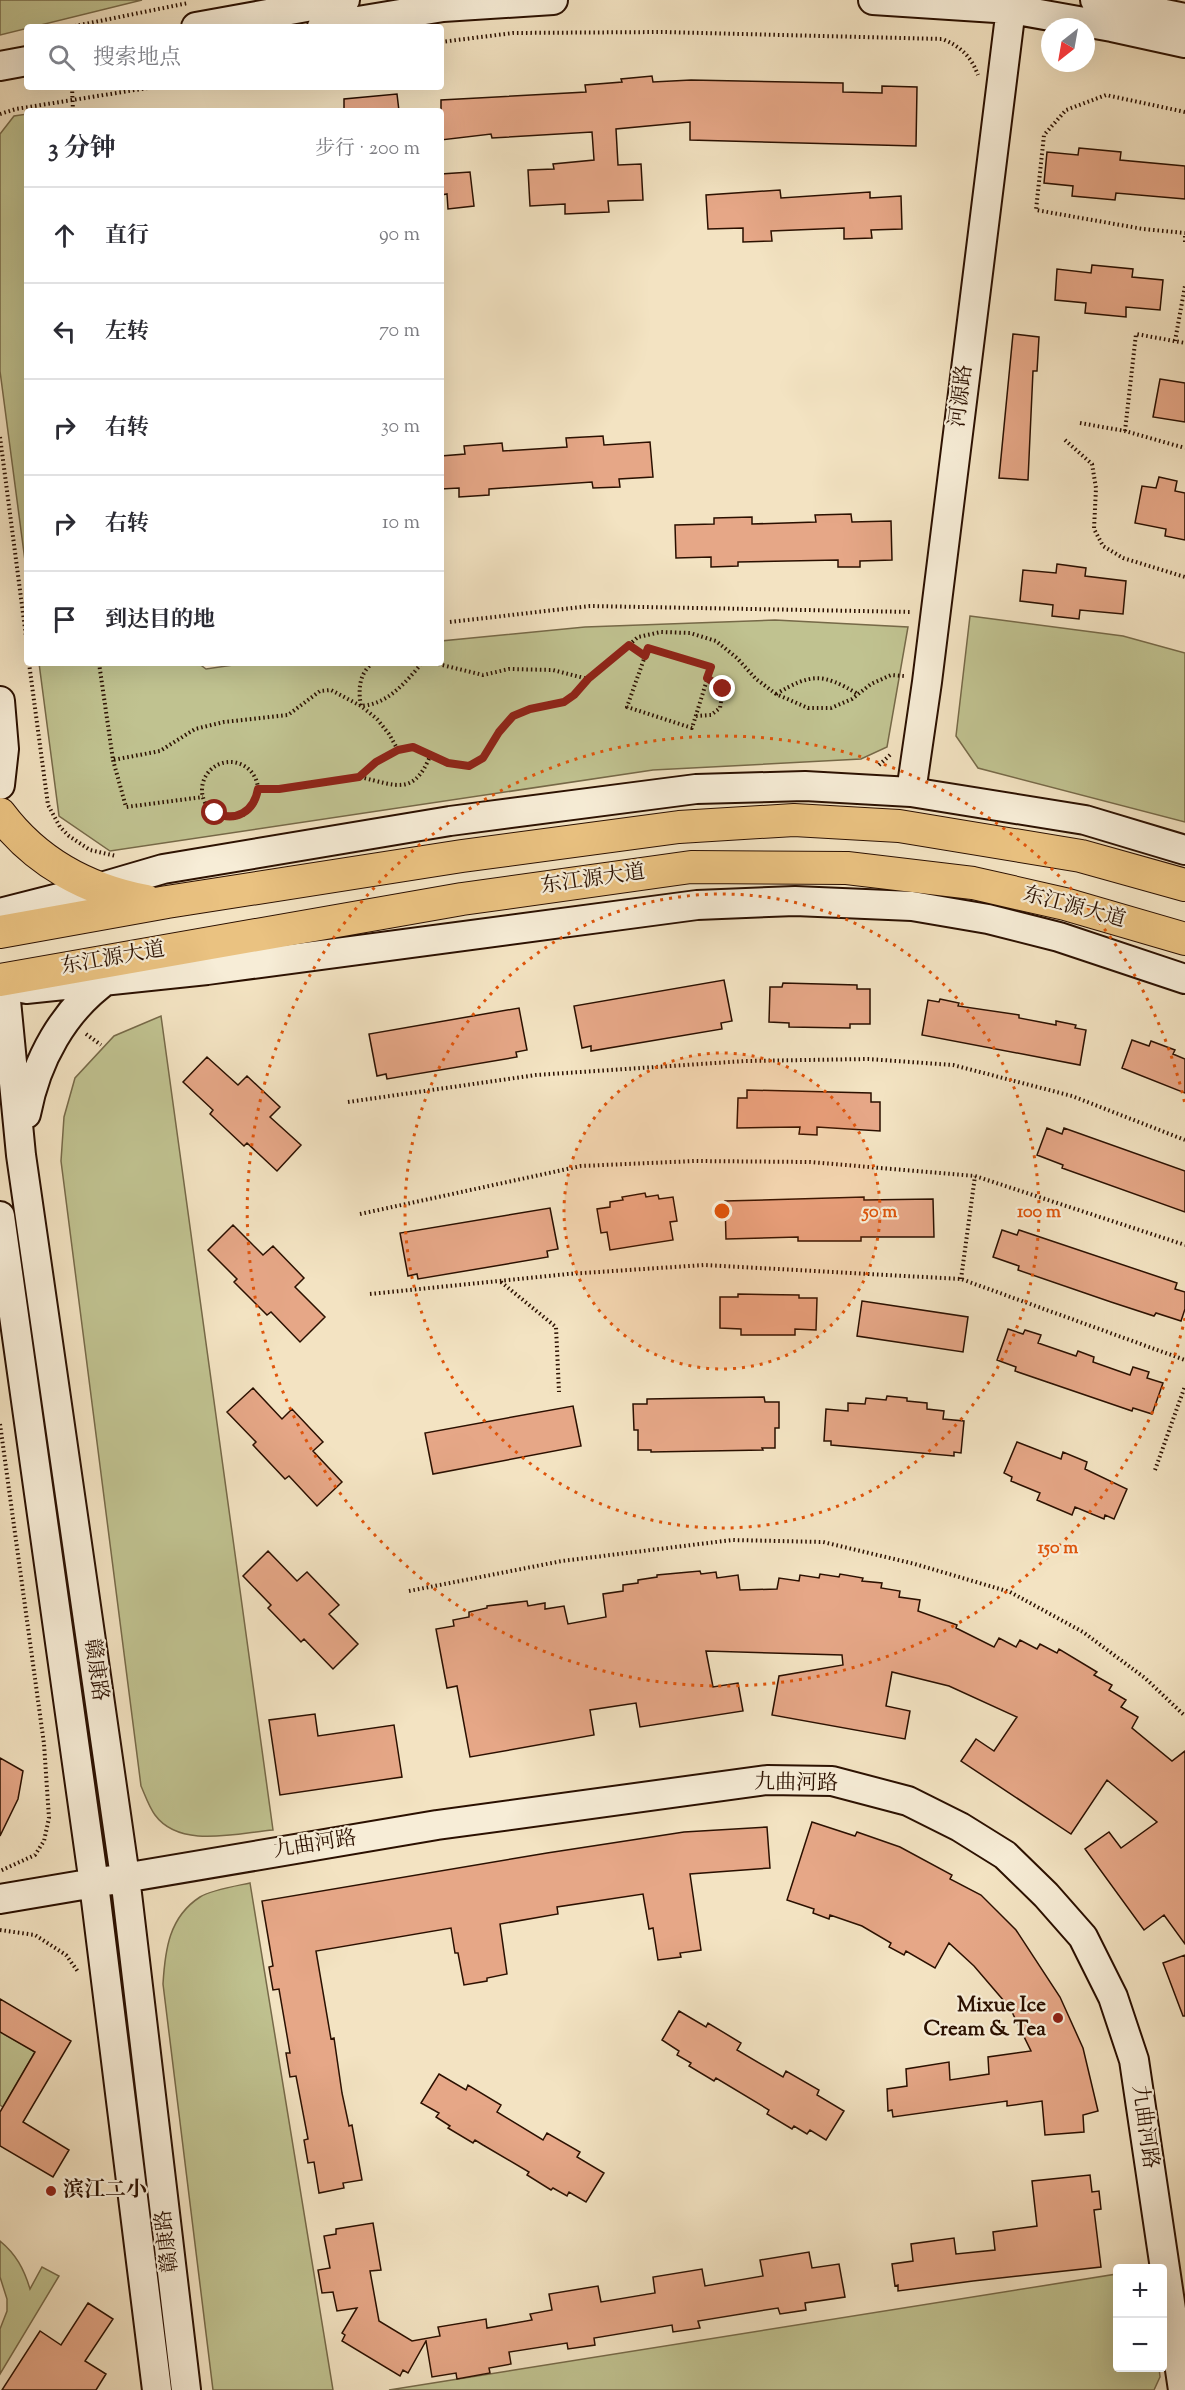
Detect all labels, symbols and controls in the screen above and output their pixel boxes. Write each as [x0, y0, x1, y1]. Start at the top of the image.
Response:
north arrow [1041, 18, 1095, 72]
search box [24, 24, 444, 90]
icon: search [45, 41, 78, 74]
text: 搜索地点 [93, 43, 181, 75]
text: 3 分钟 [48, 131, 116, 168]
text: 步行 · 200 m [315, 135, 420, 164]
icon: ahead [48, 219, 81, 252]
text: 直行 [105, 221, 149, 253]
text: 90 m [379, 221, 420, 250]
icon: left [48, 315, 81, 348]
text: 左转 [105, 317, 149, 349]
text: 70 m [379, 317, 420, 346]
street label: 河源路 [943, 363, 981, 429]
icon: right [48, 411, 81, 444]
text: 右转 [105, 413, 149, 445]
text: 30 m [381, 413, 420, 442]
icon: right [48, 507, 81, 540]
text: 右转 [105, 509, 149, 541]
text: 10 m [382, 509, 420, 538]
icon: arrive [48, 603, 81, 636]
text: 到达目的地 [105, 605, 215, 637]
route end [709, 675, 735, 701]
route start [201, 799, 227, 825]
street label: 东江源大道 [539, 858, 647, 902]
street label: 东江源大道 [1019, 880, 1129, 936]
street label: 东江源大道 [59, 935, 167, 983]
text: 50 m [861, 1200, 897, 1226]
text: 100 m [1017, 1200, 1061, 1226]
centre of rings [712, 1201, 732, 1221]
text: 150 m [1038, 1536, 1078, 1562]
street label: 赣康路 [76, 1637, 114, 1703]
street label: 九曲河路 [754, 1768, 838, 1800]
street label: 九曲河路 [271, 1824, 359, 1866]
place label: Mixue Ice Cream & Tea [923, 1991, 1046, 2045]
marker: Mixue Ice Cream & Tea [1051, 2011, 1065, 2025]
street label: 九曲河路 [1123, 2083, 1165, 2171]
place label: 滨江二小 [63, 2176, 147, 2206]
marker: 滨江二小 [44, 2184, 58, 2198]
street label: 赣康路 [149, 2208, 187, 2274]
map controls [1113, 2264, 1167, 2372]
button: + [1113, 2264, 1167, 2318]
button: − [1113, 2318, 1167, 2372]

